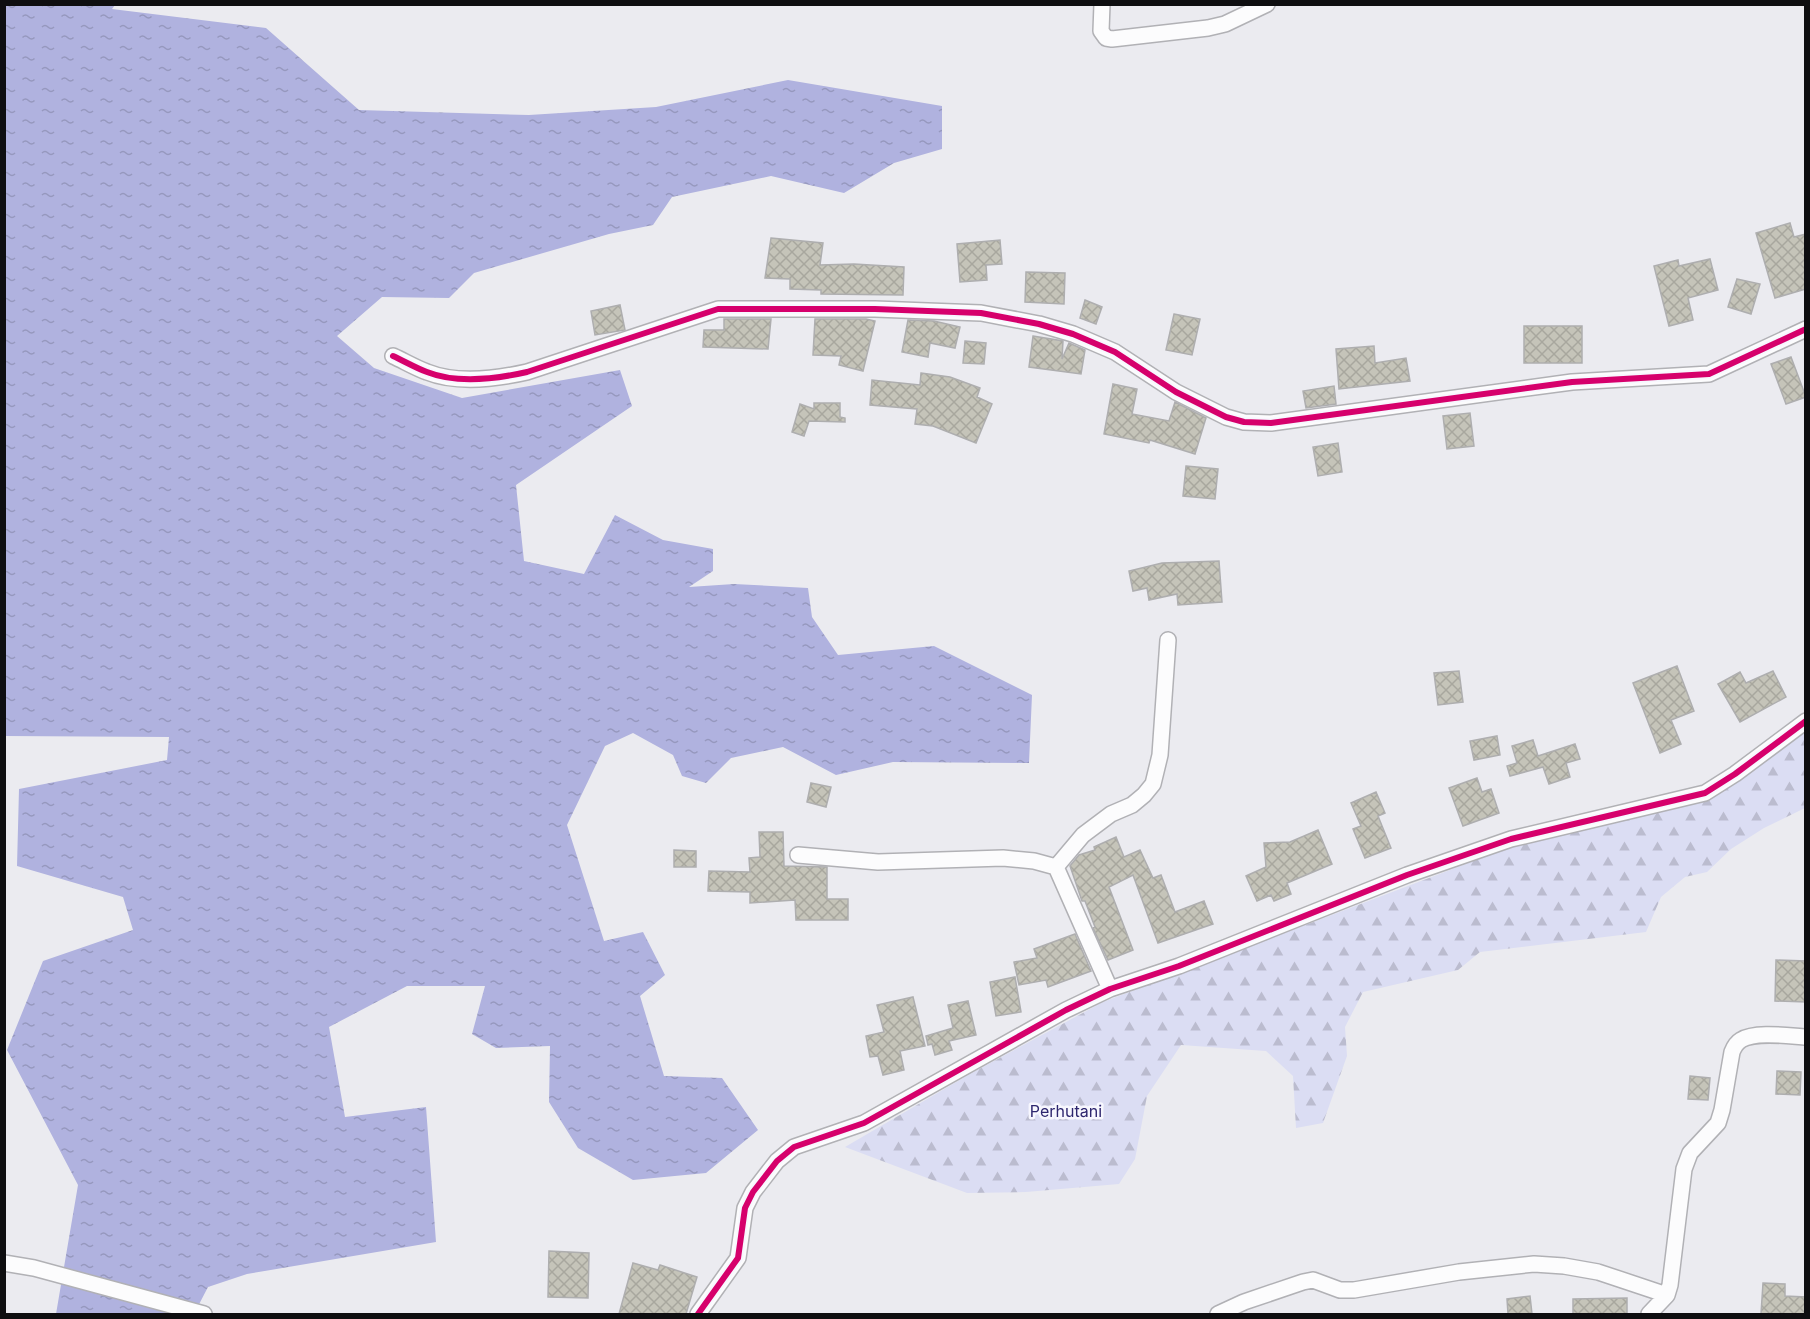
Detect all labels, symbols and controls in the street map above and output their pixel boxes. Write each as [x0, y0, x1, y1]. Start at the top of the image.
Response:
park label: Perhutani [1030, 1101, 1102, 1121]

